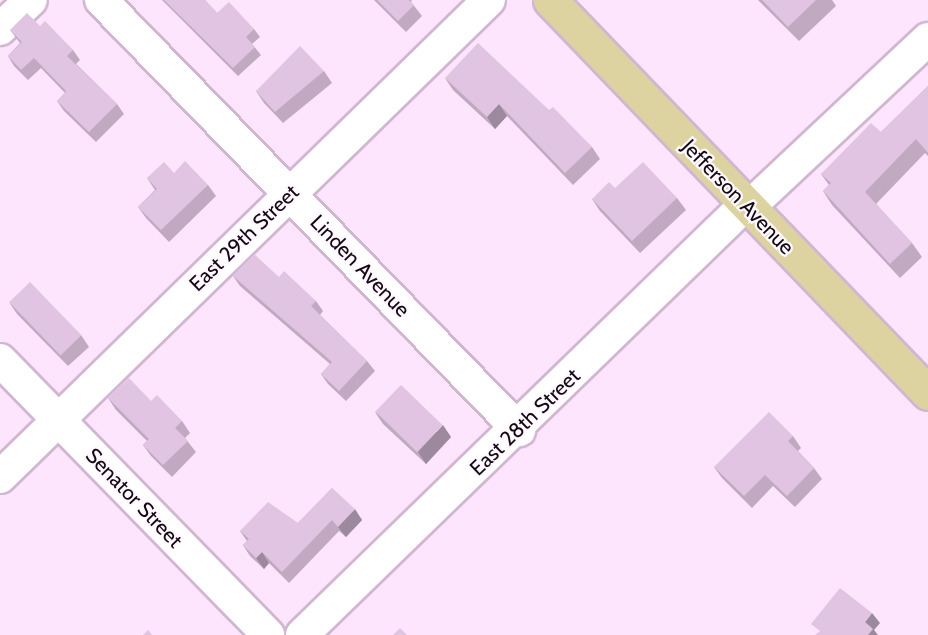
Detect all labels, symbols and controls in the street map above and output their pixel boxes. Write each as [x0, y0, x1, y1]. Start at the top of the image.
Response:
street label: Jefferson Avenue [677, 134, 799, 260]
street label: East 29th Street [184, 180, 304, 296]
street label: Linden Avenue [305, 210, 415, 322]
street label: East 28th Street [465, 363, 585, 481]
street label: Senator Street [80, 443, 188, 553]

